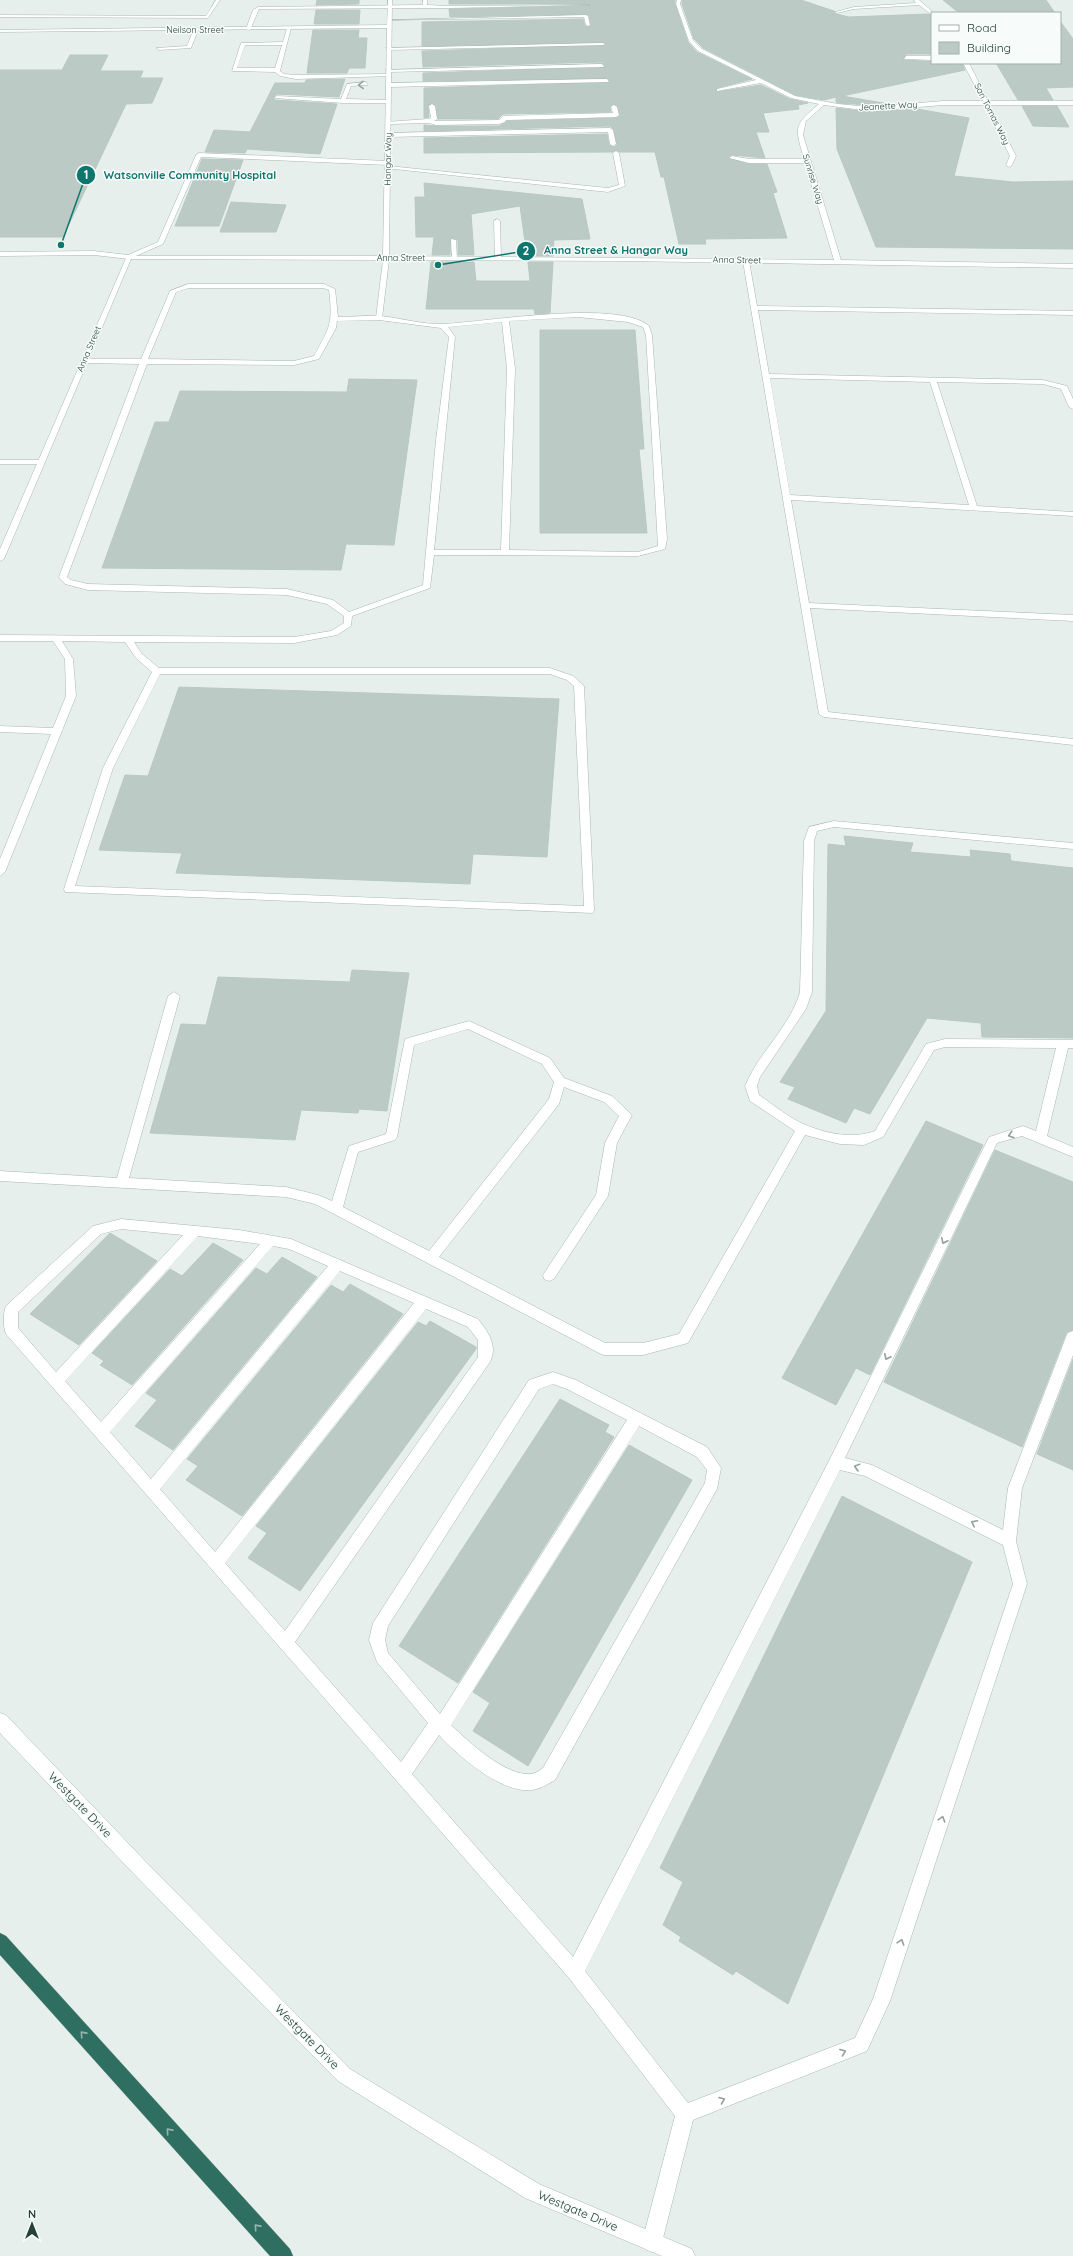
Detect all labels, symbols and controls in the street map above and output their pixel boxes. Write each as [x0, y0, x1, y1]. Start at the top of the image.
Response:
legend [931, 12, 1061, 64]
text: Road [967, 20, 997, 35]
street label: Neilson Street [166, 24, 224, 35]
text: Building [967, 40, 1011, 55]
one-way arrow [358, 80, 364, 89]
street label: San Tomas Way [972, 81, 1013, 146]
street label: Jeanette Way [858, 98, 918, 113]
street label: Hangar Way [382, 132, 393, 186]
street label: Sunrise Way [801, 153, 826, 205]
callout: Watsonville Community Hospital [76, 163, 284, 186]
text: 1 [84, 167, 88, 182]
text: Watsonville Community Hospital [104, 168, 276, 182]
callout: Anna Street & Hangar Way [516, 239, 696, 262]
text: 2 [523, 243, 530, 258]
text: Anna Street & Hangar Way [544, 243, 688, 257]
street label: Anna Street [377, 252, 425, 263]
street label: Anna Street [713, 254, 761, 265]
street label: Anna Street [74, 324, 103, 373]
one-way arrow [1007, 1130, 1014, 1139]
one-way arrow [941, 1236, 949, 1244]
one-way arrow [884, 1353, 892, 1361]
one-way arrow [854, 1463, 861, 1472]
one-way arrow [971, 1521, 978, 1528]
street label: Westgate Drive [45, 1769, 116, 1841]
one-way arrow [937, 1816, 946, 1823]
one-way arrow [896, 1939, 905, 1946]
street label: Westgate Drive [272, 2001, 343, 2072]
one-way arrow [80, 2031, 87, 2039]
one-way arrow [839, 2049, 846, 2057]
one-way arrow [718, 2096, 725, 2104]
one-way arrow [167, 2128, 174, 2136]
street label: Westgate Drive [536, 2187, 621, 2234]
north arrow [12, 2204, 52, 2244]
text: N [28, 2207, 36, 2221]
one-way arrow [254, 2224, 261, 2232]

